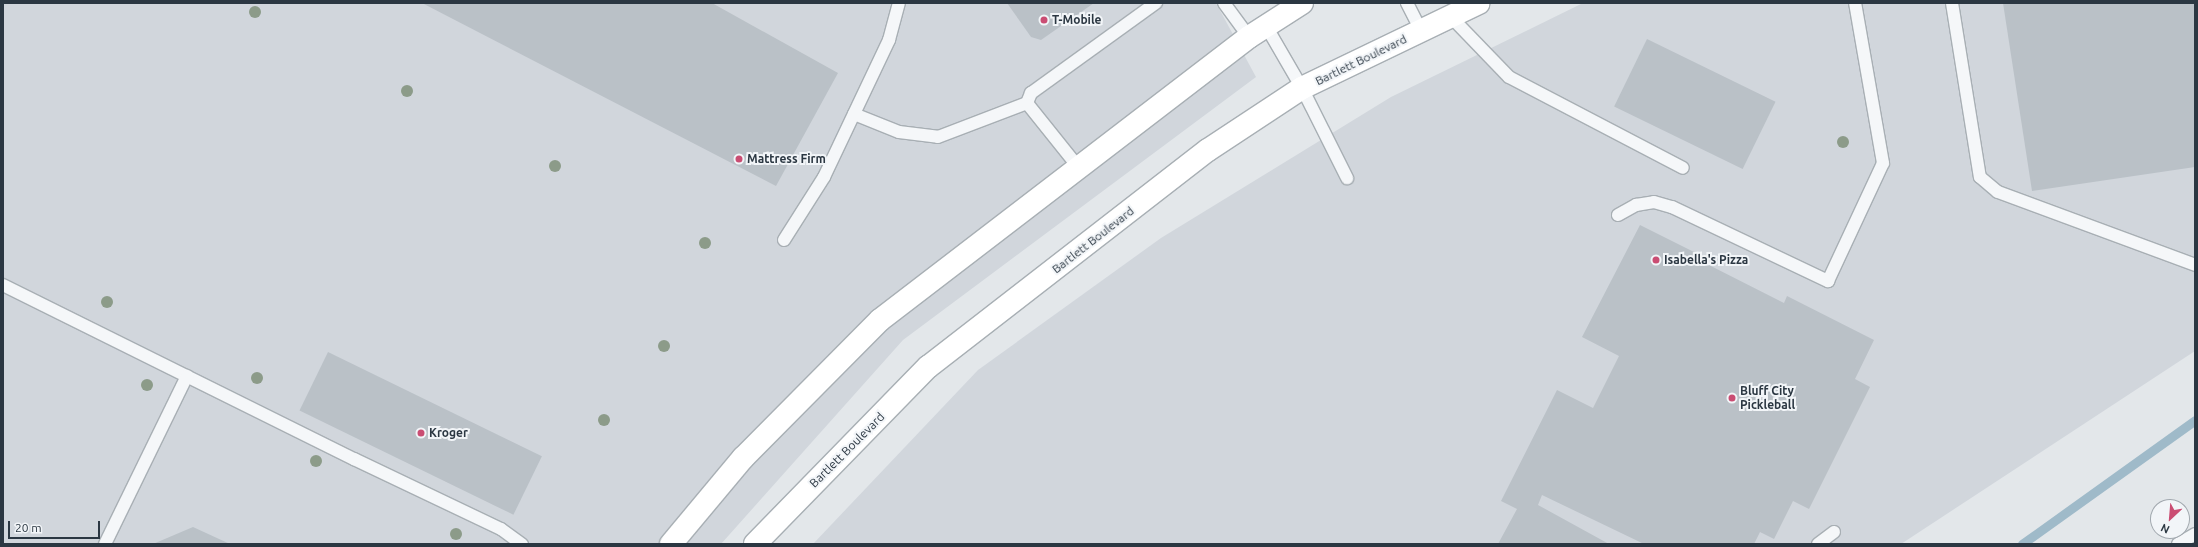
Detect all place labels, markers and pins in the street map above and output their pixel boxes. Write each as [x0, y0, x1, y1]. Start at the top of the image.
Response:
place label: T-Mobile [1052, 13, 1101, 27]
marker: T-Mobile [1039, 15, 1049, 25]
place label: Mattress Firm [747, 152, 826, 166]
marker: Mattress Firm [734, 154, 744, 164]
place label: Isabella's Pizza [1664, 253, 1748, 267]
marker: Isabella's Pizza [1651, 255, 1661, 265]
place label: Bluff City Pickleball [1740, 384, 1795, 412]
marker: Bluff City Pickleball [1727, 393, 1737, 403]
place label: Kroger [429, 426, 468, 440]
marker: Kroger [416, 428, 426, 438]

